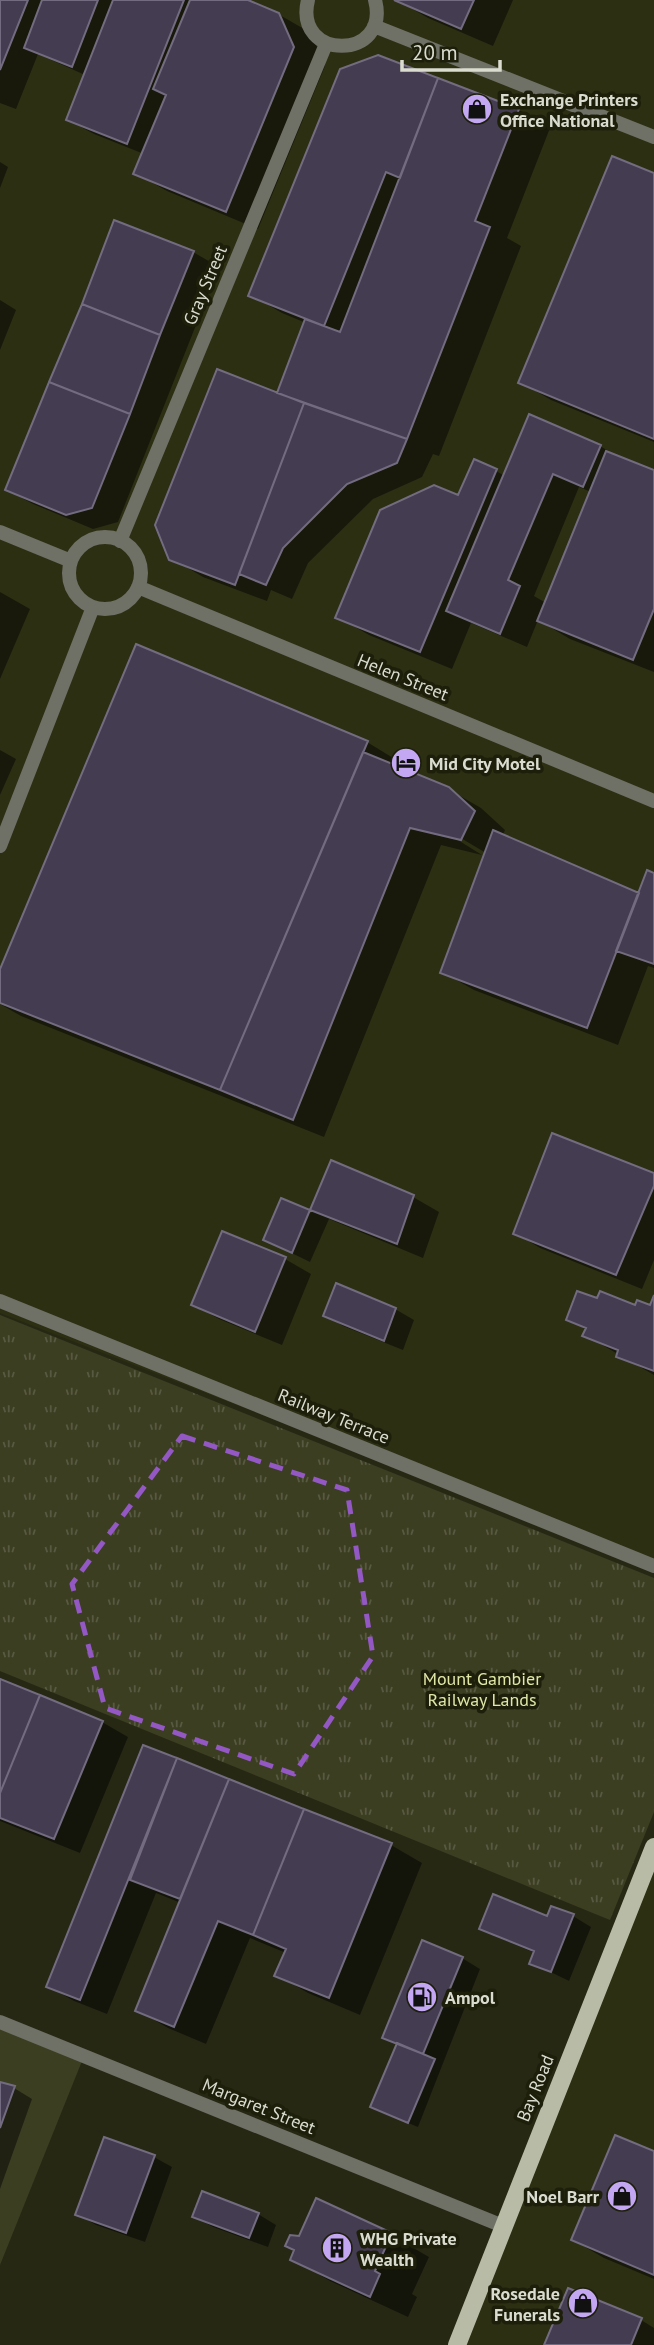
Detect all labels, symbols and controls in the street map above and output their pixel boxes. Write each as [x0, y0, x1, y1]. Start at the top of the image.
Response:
scale bar [402, 28, 500, 72]
text: 20 m [412, 39, 458, 66]
place label: Exchange Printers Office National [500, 88, 638, 132]
shop icon: Exchange Printers Office National [460, 92, 494, 126]
street label: Gray Street [178, 242, 232, 328]
street label: Helen Street [354, 648, 452, 706]
hotel icon: Mid City Motel [389, 746, 423, 780]
place label: Mid City Motel [429, 752, 541, 775]
street label: Railway Terrace [275, 1383, 393, 1449]
park label: Mount Gambier Railway Lands [423, 1667, 541, 1711]
fuel station icon: Ampol [405, 1980, 439, 2014]
place label: Ampol [445, 1986, 496, 2009]
street label: Bay Road [511, 2051, 559, 2125]
street label: Margaret Street [199, 2073, 319, 2139]
shop icon: Noel Barr [605, 2179, 639, 2213]
place label: Noel Barr [526, 2185, 600, 2208]
place label: WHG Private Wealth [360, 2227, 457, 2271]
building icon: WHG Private Wealth [320, 2231, 354, 2265]
place label: Rosedale Funerals [491, 2282, 560, 2326]
shop icon: Rosedale Funerals [566, 2286, 600, 2320]

